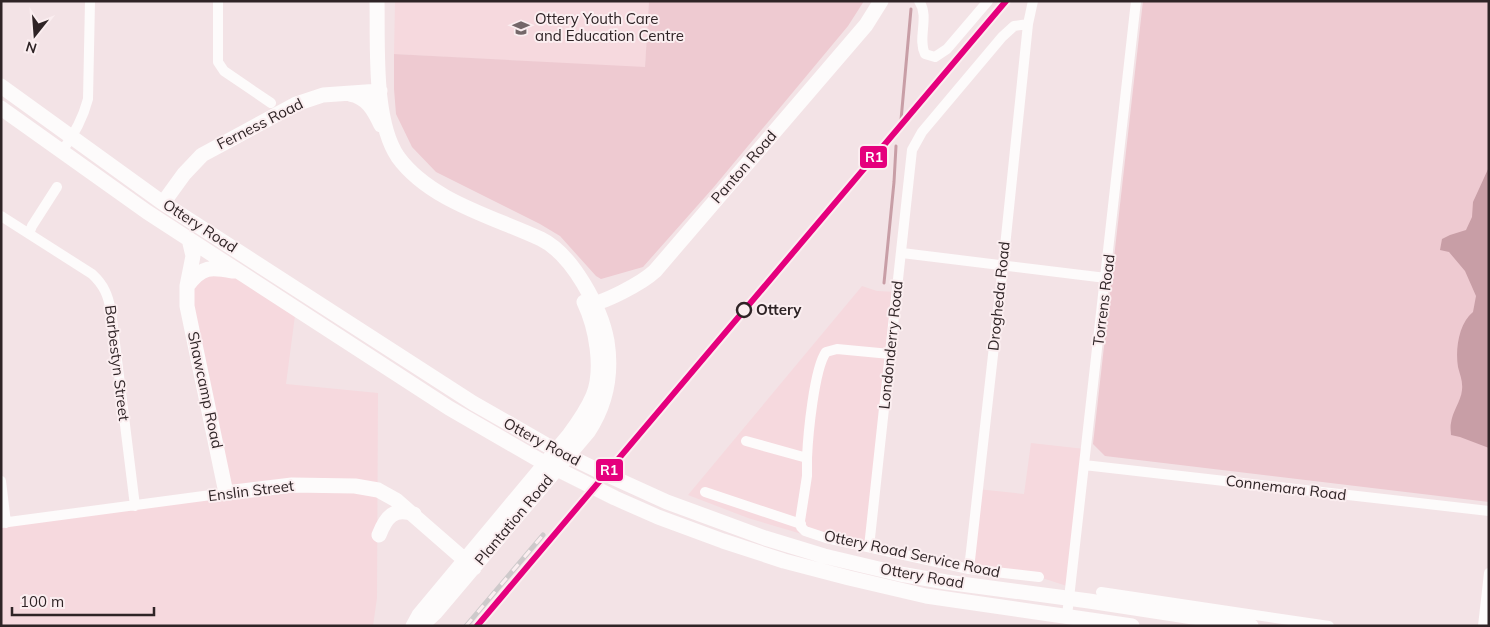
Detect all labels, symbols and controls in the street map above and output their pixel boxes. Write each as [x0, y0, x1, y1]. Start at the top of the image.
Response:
place label: Ottery Youth Care and Education Centre [535, 9, 684, 45]
north arrow [10, 10, 60, 60]
school or university icon: Ottery Youth Care and Education Centre [511, 18, 531, 38]
text: N [24, 37, 39, 58]
street label: Ferness Road [213, 94, 306, 153]
street label: Panton Road [707, 126, 780, 207]
line badge: R1 [859, 145, 888, 169]
text: R1 [865, 148, 883, 166]
street label: Ottery Road [160, 195, 241, 257]
street label: Drogheda Road [983, 240, 1014, 352]
street label: Torrens Road [1088, 253, 1119, 347]
street label: Londonderry Road [874, 280, 907, 410]
place label: Ottery [756, 300, 802, 319]
marker: Ottery [736, 302, 752, 318]
street label: Barbestyn Street [101, 304, 134, 422]
street label: Shawcamp Road [184, 330, 227, 450]
street label: Ottery Road [500, 413, 584, 470]
line badge: R1 [595, 458, 624, 482]
text: R1 [600, 461, 618, 479]
street label: Plantation Road [470, 471, 557, 569]
street label: Connemara Road [1225, 471, 1347, 504]
street label: Enslin Street [207, 476, 295, 505]
street label: Ottery Road Service Road [822, 527, 1002, 581]
street label: Ottery Road [879, 560, 965, 592]
scale bar [12, 584, 155, 616]
text: 100 m [20, 592, 64, 611]

